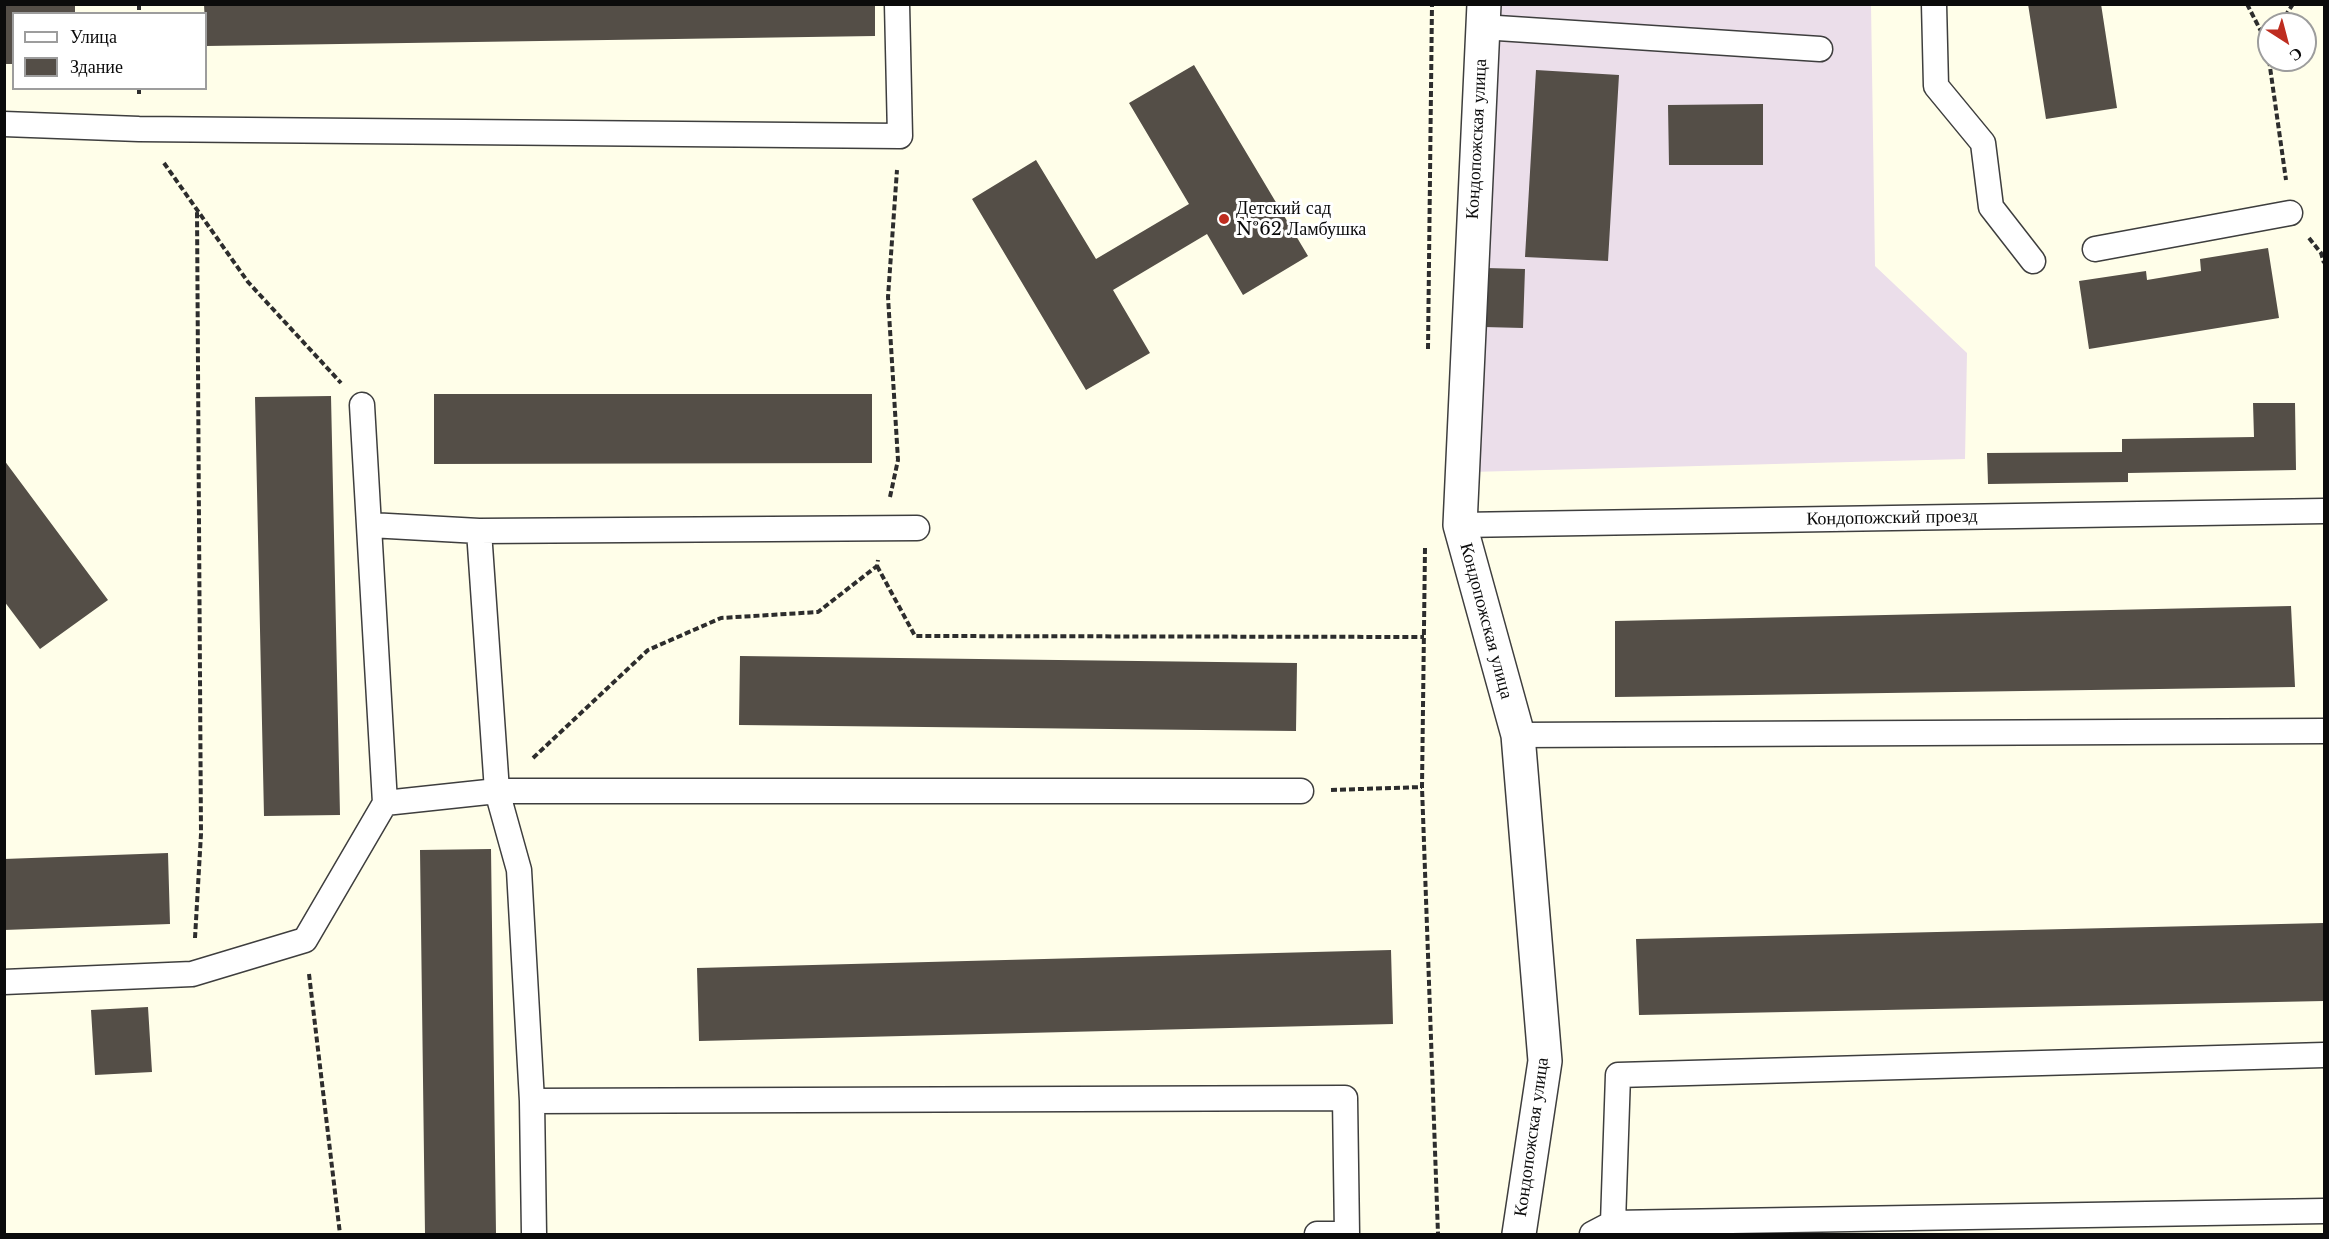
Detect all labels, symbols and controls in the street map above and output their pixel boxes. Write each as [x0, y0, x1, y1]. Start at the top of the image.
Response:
legend [12, 12, 207, 90]
north arrow [2257, 12, 2317, 72]
text: Улица [70, 26, 117, 48]
text: С [2286, 43, 2307, 66]
text: Здание [70, 56, 123, 78]
street label: Кондопожская улица [1462, 58, 1492, 220]
place label: Детский сад №62 Ламбушка [1236, 198, 1366, 240]
marker: Детский сад №62 Ламбушка [1217, 212, 1231, 226]
street label: Кондопожский проезд [1806, 506, 1978, 530]
street label: Кондопожская улица [1455, 541, 1517, 701]
street label: Кондопожская улица [1510, 1056, 1554, 1218]

